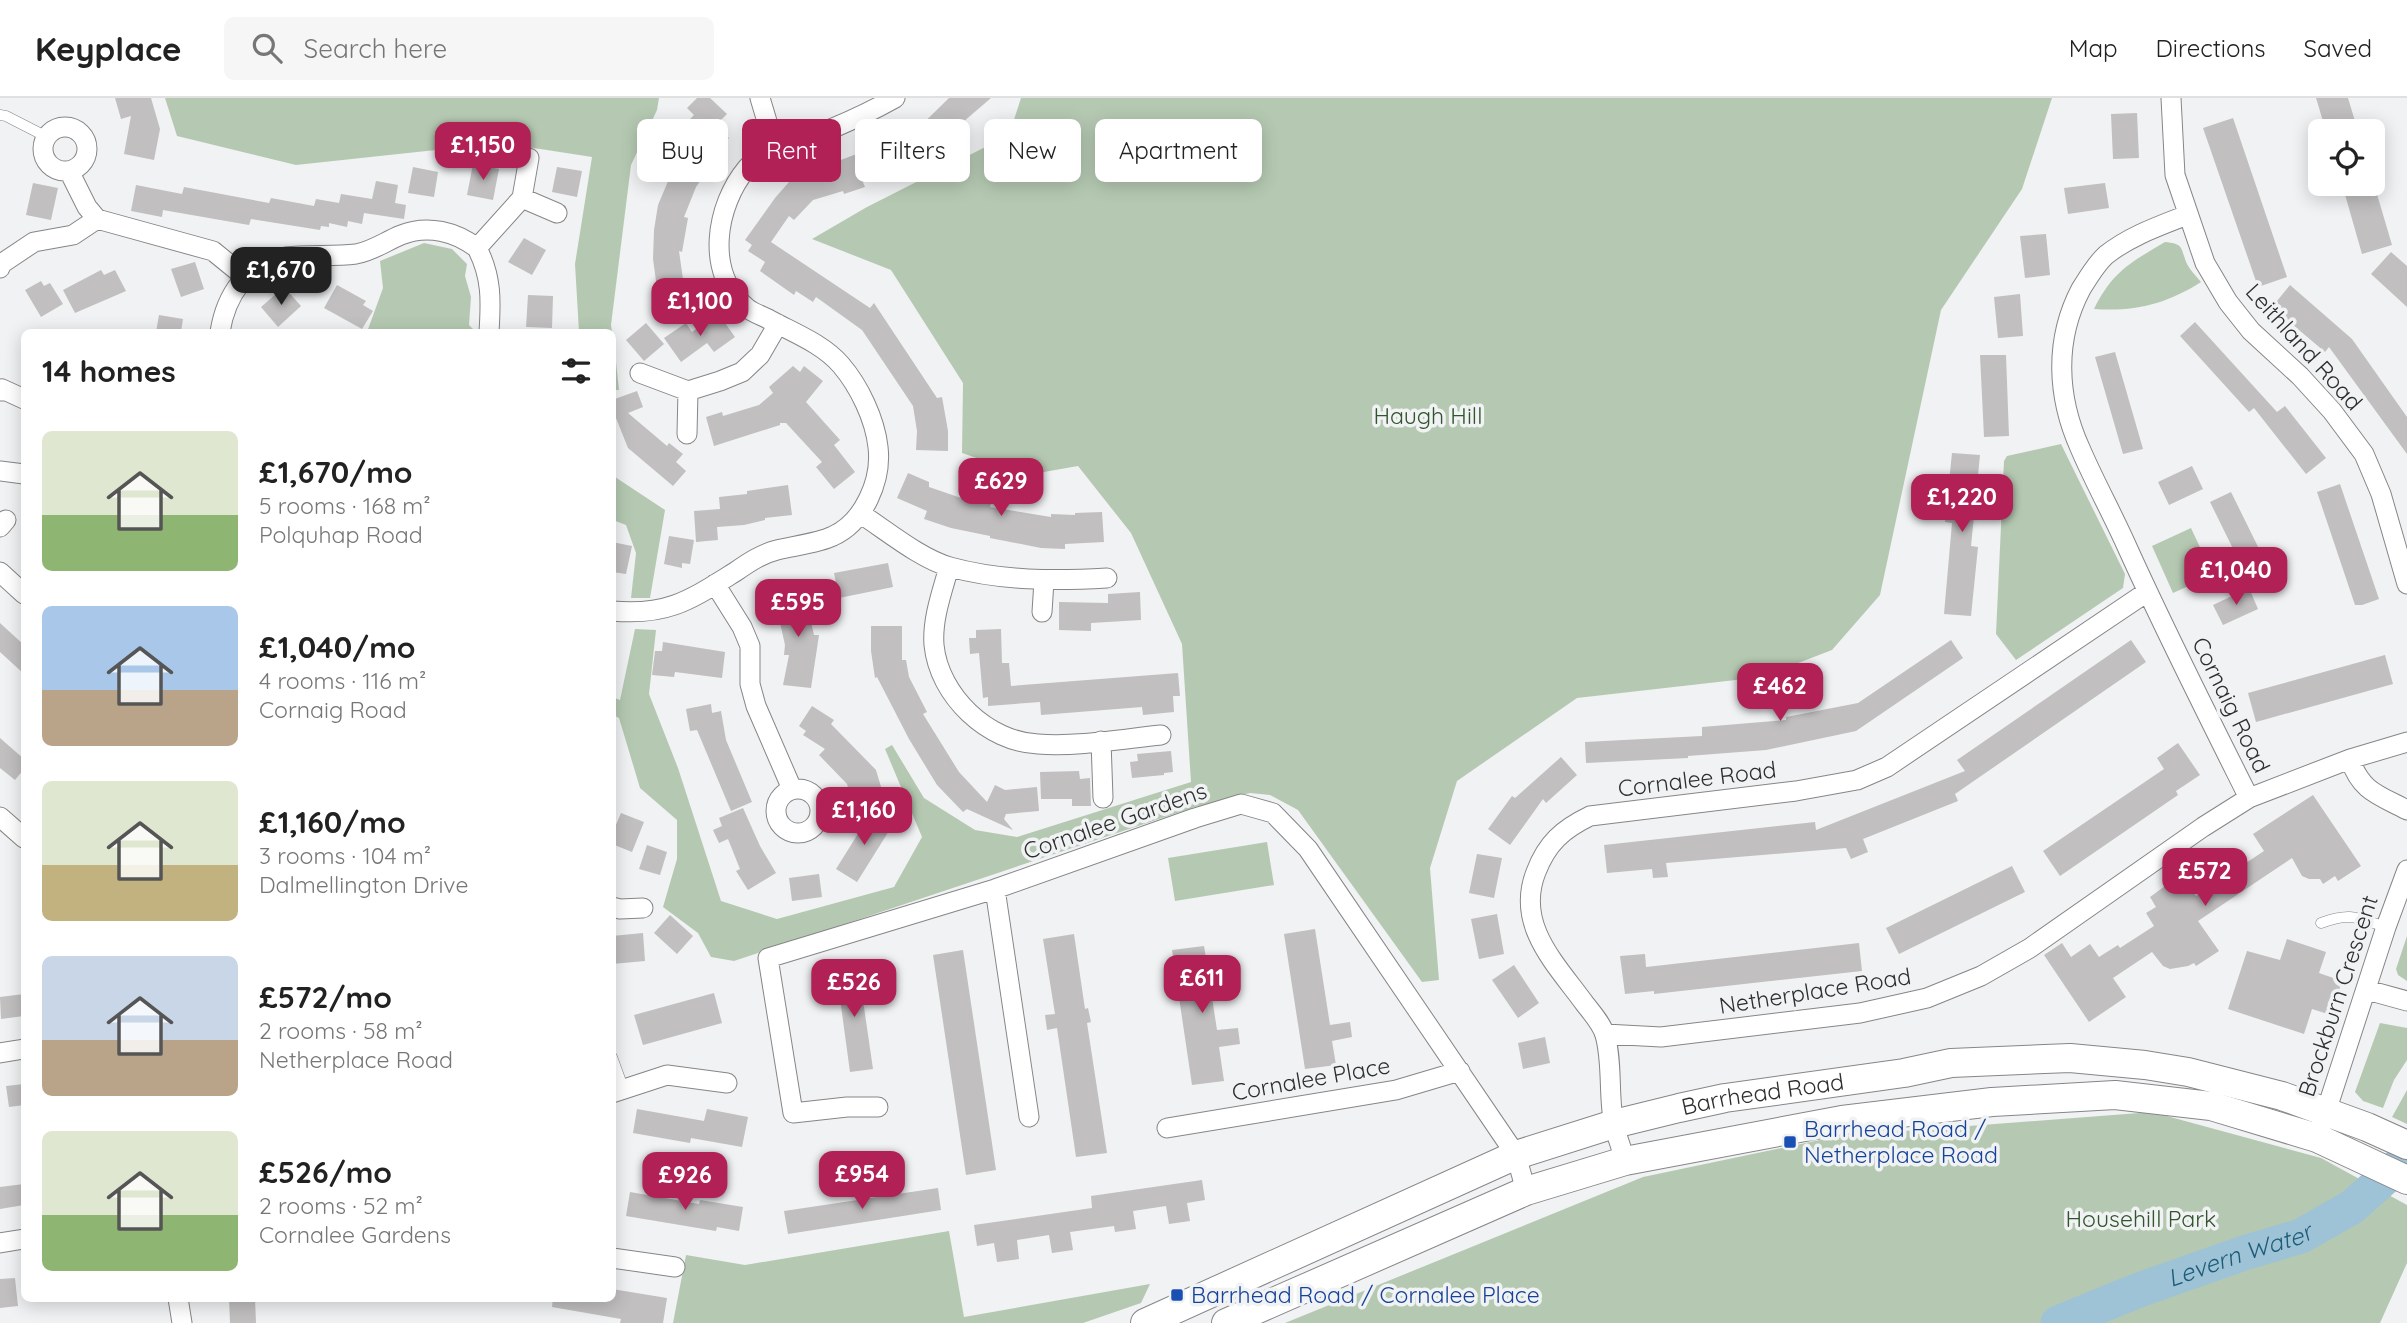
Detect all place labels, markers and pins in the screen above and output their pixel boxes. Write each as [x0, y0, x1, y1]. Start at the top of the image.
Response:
pin: £1,150 [426, 122, 540, 182]
pin: £1,670 [224, 248, 338, 307]
pin: £1,100 [643, 278, 757, 338]
pin: £629 [960, 458, 1042, 518]
pin: £1,220 [1905, 474, 2019, 534]
pin: £1,040 [2179, 547, 2293, 607]
pin: £595 [757, 580, 839, 639]
pin: £462 [1739, 664, 1821, 723]
pin: £1,160 [807, 788, 921, 847]
pin: £572 [2164, 848, 2246, 908]
pin: £611 [1161, 956, 1243, 1015]
pin: £526 [813, 960, 895, 1019]
place label: Barrhead Road / Netherplace Road [1804, 1114, 1998, 1169]
marker: Barrhead Road / Netherplace Road [1782, 1134, 1798, 1150]
pin: £926 [644, 1152, 726, 1212]
pin: £954 [821, 1152, 903, 1211]
place label: Barrhead Road / Cornalee Place [1191, 1280, 1540, 1309]
marker: Barrhead Road / Cornalee Place [1169, 1287, 1185, 1303]

